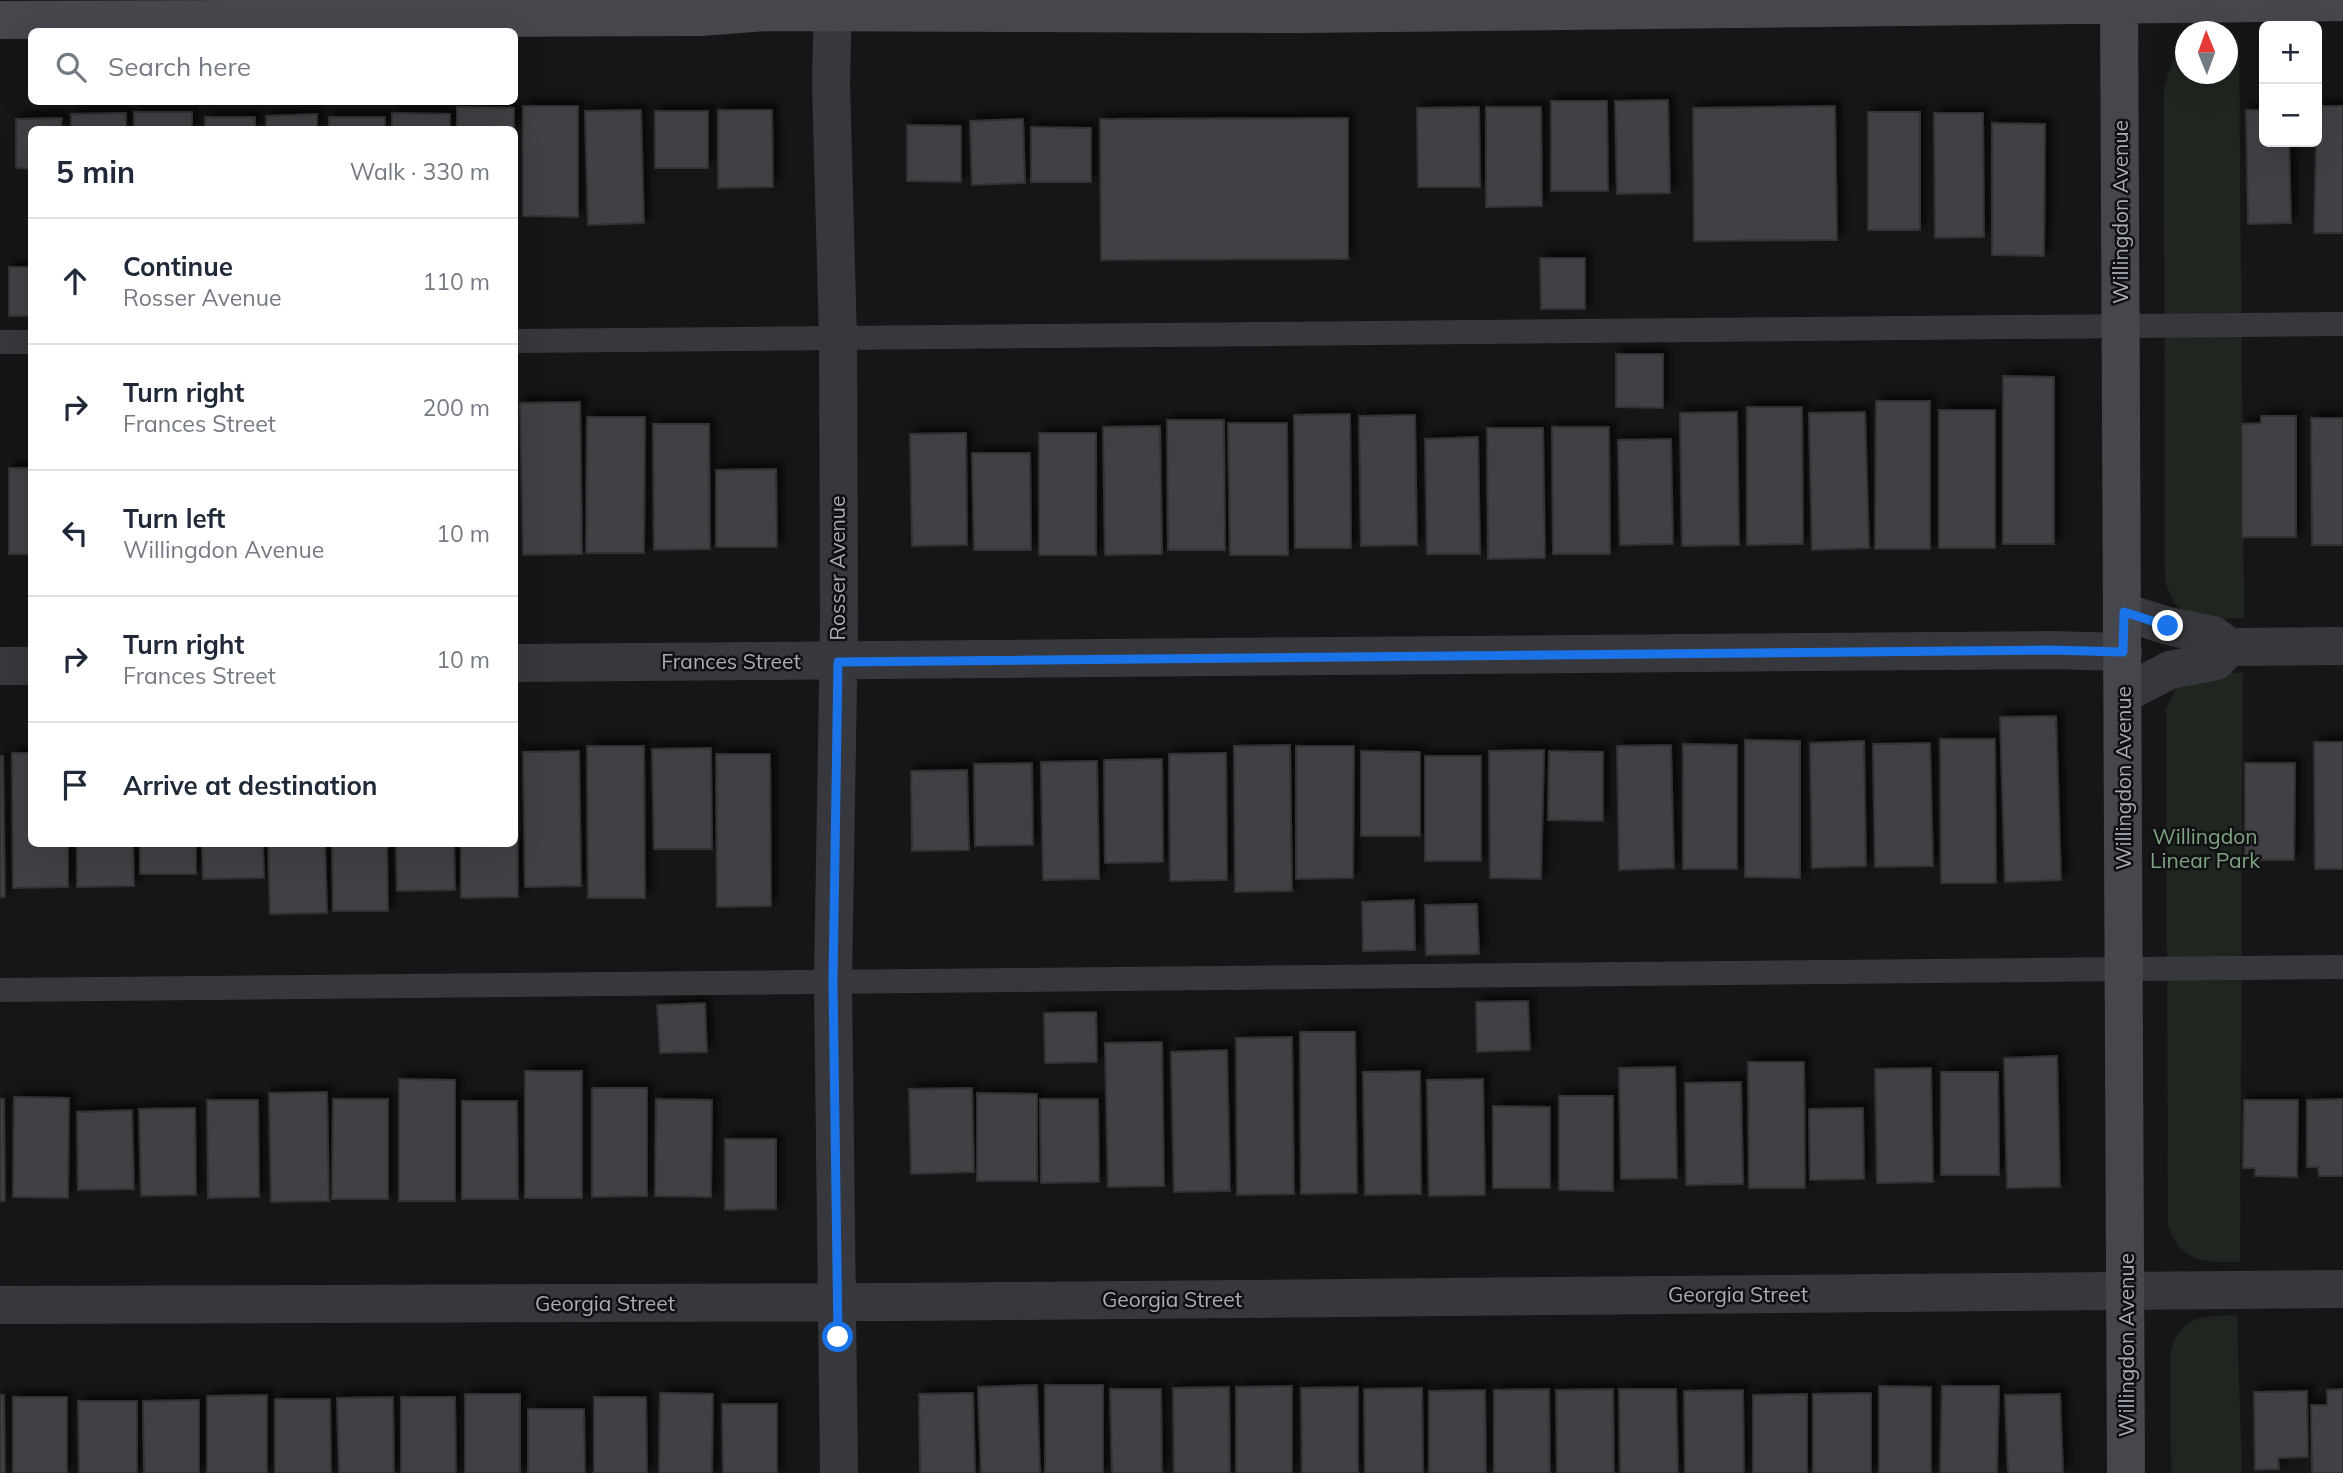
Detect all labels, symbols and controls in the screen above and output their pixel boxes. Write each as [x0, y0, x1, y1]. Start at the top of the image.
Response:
north arrow [2175, 21, 2238, 84]
map controls [2259, 21, 2322, 147]
button: + [2259, 21, 2322, 84]
search box [28, 28, 518, 105]
icon: search [52, 48, 90, 86]
text: Search here [108, 50, 251, 83]
button: − [2259, 84, 2322, 147]
street label: Willingdon Avenue [2107, 120, 2133, 304]
text: 5 min [56, 153, 135, 191]
text: Walk · 330 m [350, 157, 490, 186]
text: Continue [123, 250, 233, 283]
icon: ahead [56, 262, 94, 300]
text: 110 m [422, 267, 490, 296]
text: Rosser Avenue [123, 283, 282, 312]
text: Turn right [123, 376, 244, 409]
icon: right [56, 388, 94, 426]
text: 200 m [422, 393, 490, 422]
text: Frances Street [123, 409, 276, 438]
street label: Rosser Avenue [824, 496, 850, 640]
text: Turn left [123, 502, 225, 535]
icon: left [56, 514, 94, 552]
text: 10 m [436, 519, 490, 548]
text: Willingdon Avenue [123, 535, 324, 564]
route end [2152, 610, 2183, 641]
text: Turn right [123, 628, 244, 661]
icon: right [56, 640, 94, 678]
text: 10 m [436, 645, 490, 674]
street label: Frances Street [661, 648, 801, 674]
text: Frances Street [123, 661, 276, 690]
street label: Willingdon Avenue [2110, 686, 2136, 870]
icon: arrive [56, 766, 94, 804]
text: Arrive at destination [123, 769, 378, 802]
park label: Willingdon Linear Park [2150, 823, 2260, 873]
street label: Willingdon Avenue [2113, 1253, 2139, 1437]
street label: Georgia Street [1668, 1281, 1808, 1307]
street label: Georgia Street [1102, 1286, 1242, 1312]
street label: Georgia Street [535, 1290, 675, 1316]
route start [822, 1321, 853, 1352]

